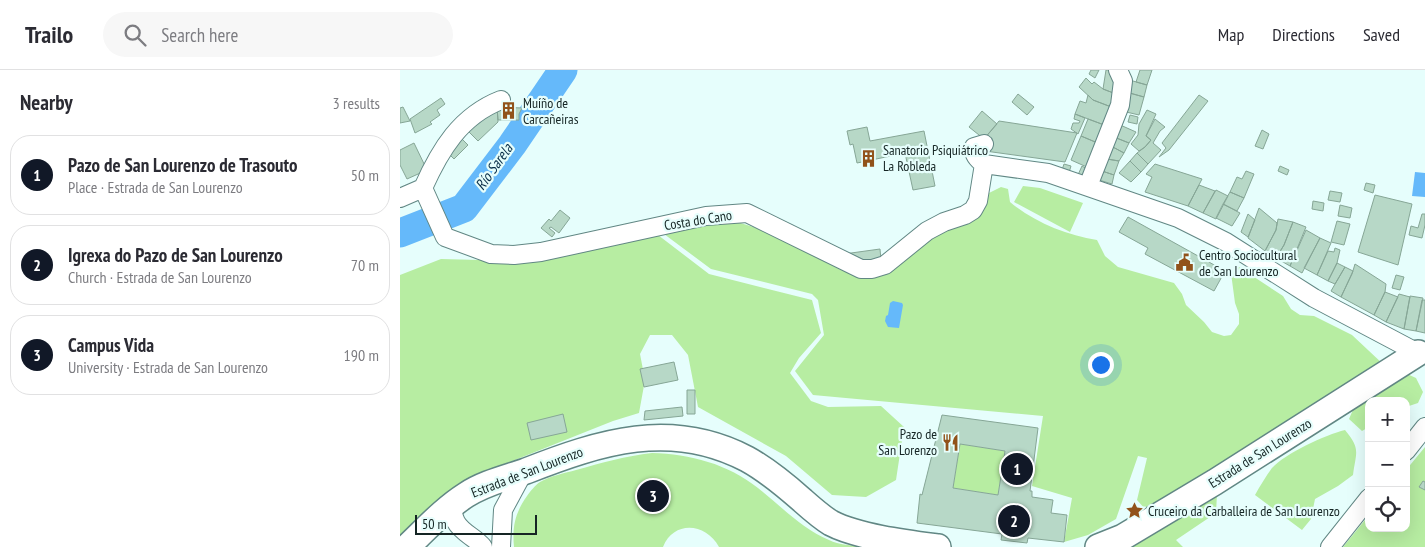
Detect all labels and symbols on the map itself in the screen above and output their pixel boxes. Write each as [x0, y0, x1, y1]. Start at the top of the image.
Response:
place label: Muíño de Carcañeiras [523, 94, 579, 128]
building icon: Muíño de Carcañeiras [499, 101, 519, 121]
water label: Río Sarela [471, 139, 517, 194]
place label: Sanatorio Psiquiátrico La Robleda [883, 141, 988, 175]
building icon: Sanatorio Psiquiátrico La Robleda [859, 148, 879, 168]
street label: Costa do Cano [663, 206, 733, 234]
place label: Centro Sociocultural de San Lourenzo [1199, 246, 1297, 280]
public building icon: Centro Sociocultural de San Lourenzo [1175, 253, 1195, 273]
your location [1088, 352, 1114, 378]
street label: Estrada de San Lourenzo [1205, 414, 1315, 492]
place label: Pazo de San Lorenzo [878, 425, 937, 459]
restaurant icon: Pazo de San Lorenzo [941, 432, 961, 452]
street label: Estrada de San Lourenzo [469, 442, 585, 502]
pin: 1 [1001, 450, 1033, 488]
pin: 3 [637, 477, 669, 515]
place icon: Cruceiro da Carballeira de San Lourenzo [1124, 501, 1144, 521]
pin: 2 [998, 502, 1030, 540]
place label: Cruceiro da Carballeira de San Lourenzo [1148, 502, 1340, 520]
scale bar [415, 512, 538, 535]

